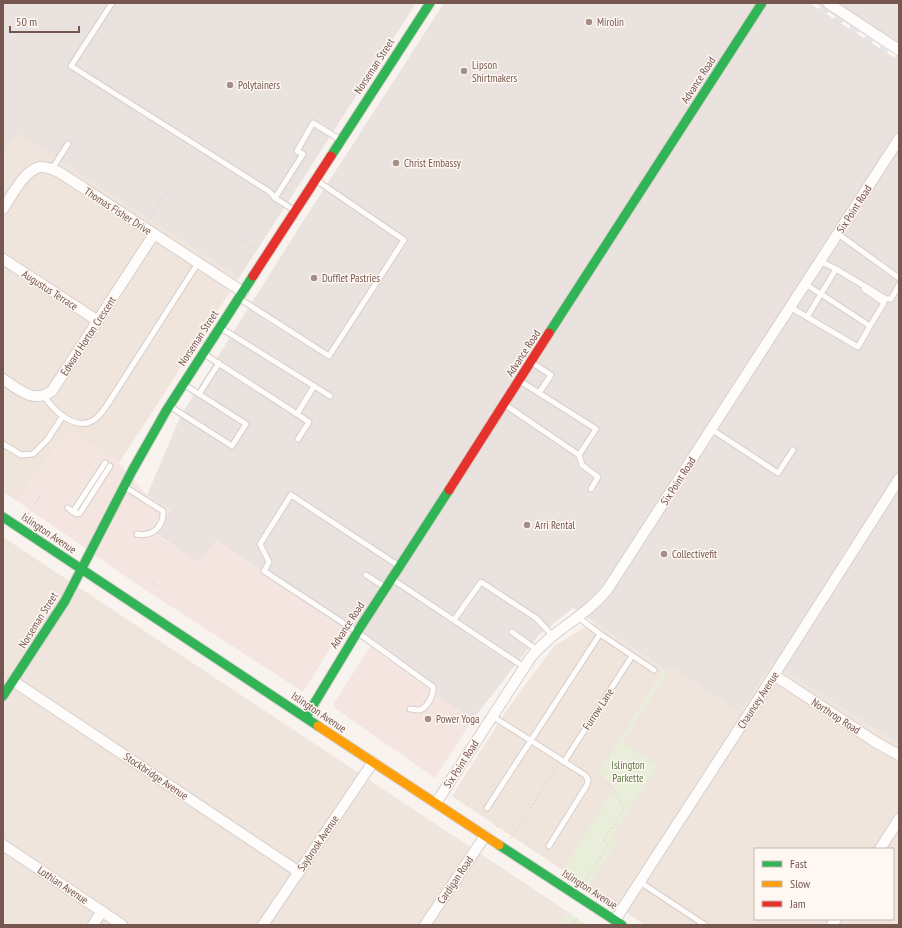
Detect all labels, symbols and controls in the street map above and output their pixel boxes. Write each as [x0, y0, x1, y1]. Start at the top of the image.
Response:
scale bar [10, 8, 79, 34]
text: 50 m [16, 14, 37, 29]
place label: Mirolin [597, 15, 624, 29]
marker: Mirolin [584, 17, 594, 27]
street label: Norseman Street [351, 36, 397, 96]
street label: Advance Road [678, 54, 718, 106]
place label: Lipson Shirtmakers [472, 58, 518, 85]
marker: Lipson Shirtmakers [459, 66, 469, 76]
place label: Polytainers [238, 78, 280, 92]
marker: Polytainers [225, 80, 235, 90]
place label: Christ Embassy [404, 156, 462, 170]
marker: Christ Embassy [391, 158, 401, 168]
street label: Six Point Road [833, 182, 875, 236]
street label: Thomas Fisher Drive [82, 184, 155, 238]
street label: Augustus Terrace [19, 267, 81, 313]
place label: Dufflet Pastries [322, 271, 380, 285]
marker: Dufflet Pastries [309, 273, 319, 283]
street label: Edward Horton Crescent [57, 294, 119, 378]
street label: Norseman Street [175, 308, 221, 368]
street label: Advance Road [503, 327, 543, 379]
street label: Six Point Road [657, 454, 699, 508]
street label: Islington Avenue [19, 510, 79, 557]
place label: Arri Rental [535, 518, 576, 532]
marker: Arri Rental [522, 520, 532, 530]
place label: Collectivefit [672, 547, 717, 561]
marker: Collectivefit [659, 549, 669, 559]
street label: Norseman Street [15, 589, 61, 651]
street label: Advance Road [327, 599, 367, 651]
street label: Chauncey Avenue [734, 668, 782, 731]
street label: Furrow Lane [579, 685, 617, 732]
street label: Islington Avenue [289, 689, 349, 736]
street label: Northrop Road [809, 695, 863, 737]
place label: Power Yoga [436, 712, 479, 726]
marker: Power Yoga [423, 714, 433, 724]
street label: Six Point Road [440, 737, 482, 791]
street label: Stockbridge Avenue [121, 749, 191, 803]
park label: Islington Parkette [611, 758, 645, 785]
street label: Saybrook Avenue [294, 812, 342, 874]
legend [754, 848, 894, 920]
street label: Cardigan Road [434, 853, 476, 907]
text: Fast [790, 856, 808, 871]
street label: Lothian Avenue [35, 863, 91, 907]
street label: Islington Avenue [560, 866, 621, 912]
text: Slow [790, 876, 811, 891]
text: Jam [789, 896, 806, 911]

